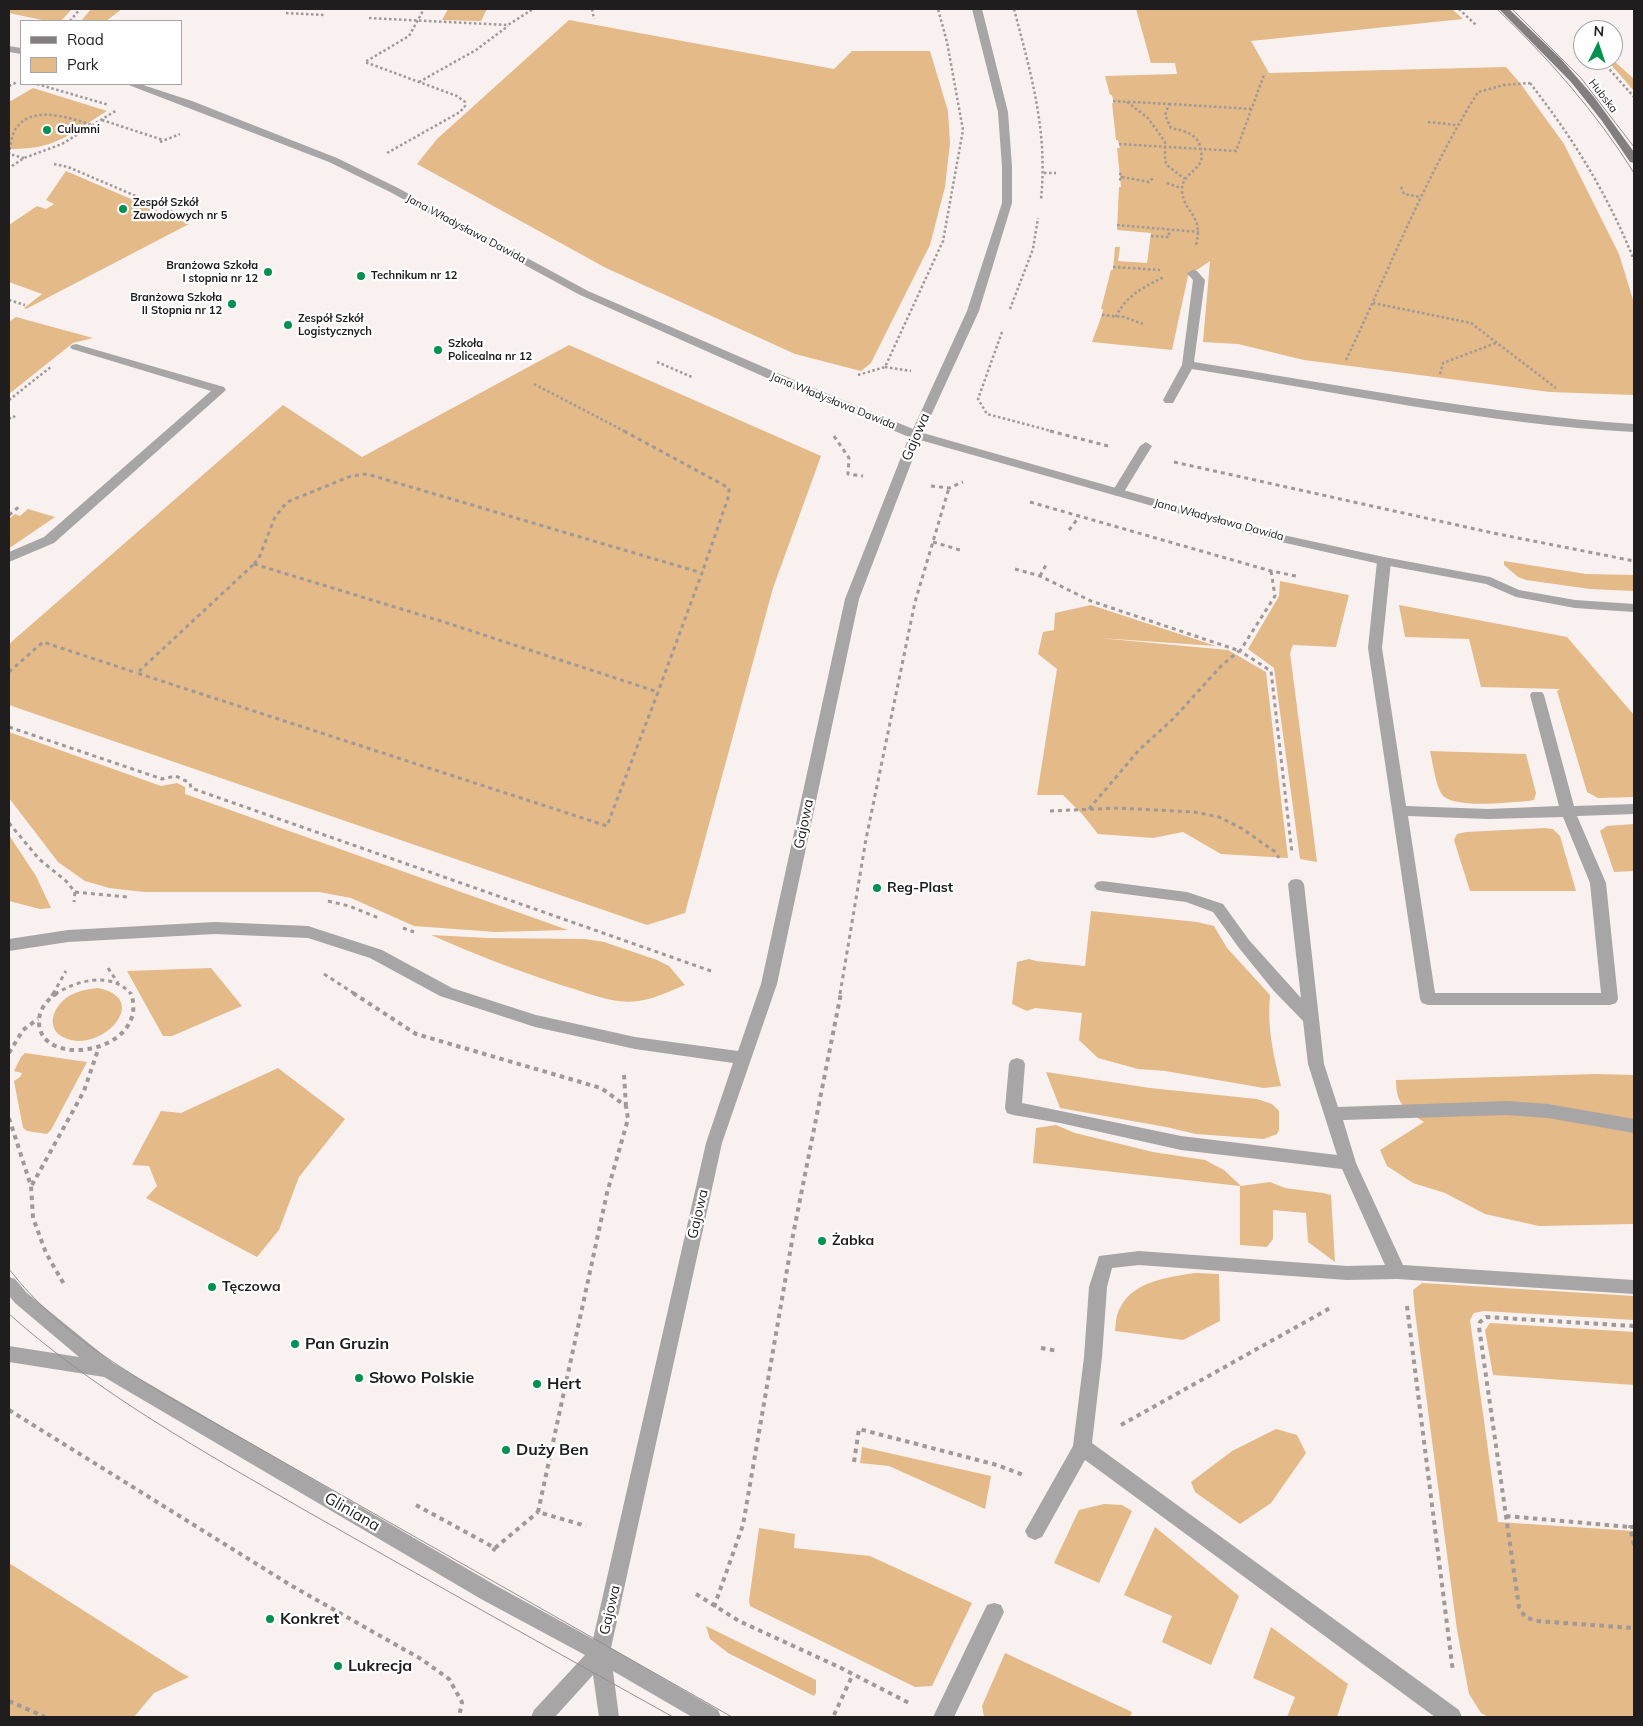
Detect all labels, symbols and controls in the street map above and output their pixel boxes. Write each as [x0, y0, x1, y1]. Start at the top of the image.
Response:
legend [20, 20, 182, 85]
north arrow [1573, 20, 1623, 70]
text: N [1593, 22, 1605, 40]
text: Road [67, 30, 104, 49]
text: Park [67, 55, 99, 74]
street label: Hubska [1586, 77, 1620, 115]
place label: Culumni [57, 123, 100, 137]
marker: Culumni [41, 124, 53, 136]
street label: Jana Władysława Dawida [404, 192, 528, 266]
place label: Zespół Szkół Zawodowych nr 5 [133, 196, 227, 222]
marker: Zespół Szkół Zawodowych nr 5 [117, 203, 129, 215]
place label: Branżowa Szkoła I stopnia nr 12 [166, 259, 258, 285]
marker: Branżowa Szkoła I stopnia nr 12 [262, 266, 274, 278]
place label: Technikum nr 12 [371, 269, 457, 283]
marker: Technikum nr 12 [355, 270, 367, 282]
place label: Branżowa Szkoła II Stopnia nr 12 [130, 291, 222, 317]
marker: Branżowa Szkoła II Stopnia nr 12 [226, 298, 238, 310]
place label: Zespół Szkół Logistycznych [298, 312, 372, 338]
marker: Zespół Szkół Logistycznych [282, 319, 294, 331]
place label: Szkoła Policealna nr 12 [448, 337, 532, 363]
marker: Szkoła Policealna nr 12 [432, 344, 444, 356]
street label: Jana Władysława Dawida [769, 370, 897, 432]
street label: Gajowa [898, 411, 934, 463]
street label: Jana Władysława Dawida [1153, 496, 1285, 544]
street label: Gajowa [791, 798, 817, 850]
place label: Reg-Plast [887, 880, 953, 896]
marker: Reg-Plast [871, 882, 883, 894]
street label: Gajowa [684, 1188, 712, 1240]
place label: Żabka [832, 1233, 874, 1249]
marker: Żabka [816, 1235, 828, 1247]
place label: Tęczowa [222, 1279, 281, 1295]
marker: Tęczowa [206, 1281, 218, 1293]
place label: Pan Gruzin [305, 1334, 389, 1354]
marker: Pan Gruzin [289, 1338, 301, 1350]
place label: Słowo Polskie [369, 1368, 474, 1388]
marker: Słowo Polskie [353, 1372, 365, 1384]
place label: Hert [547, 1374, 581, 1394]
marker: Hert [531, 1378, 543, 1390]
place label: Duży Ben [516, 1440, 589, 1460]
marker: Duży Ben [500, 1444, 512, 1456]
street label: Gliniana [321, 1488, 383, 1536]
street label: Gajowa [596, 1584, 624, 1636]
place label: Konkret [280, 1609, 339, 1629]
marker: Konkret [264, 1613, 276, 1625]
place label: Lukrecja [348, 1656, 412, 1676]
marker: Lukrecja [332, 1660, 344, 1672]

